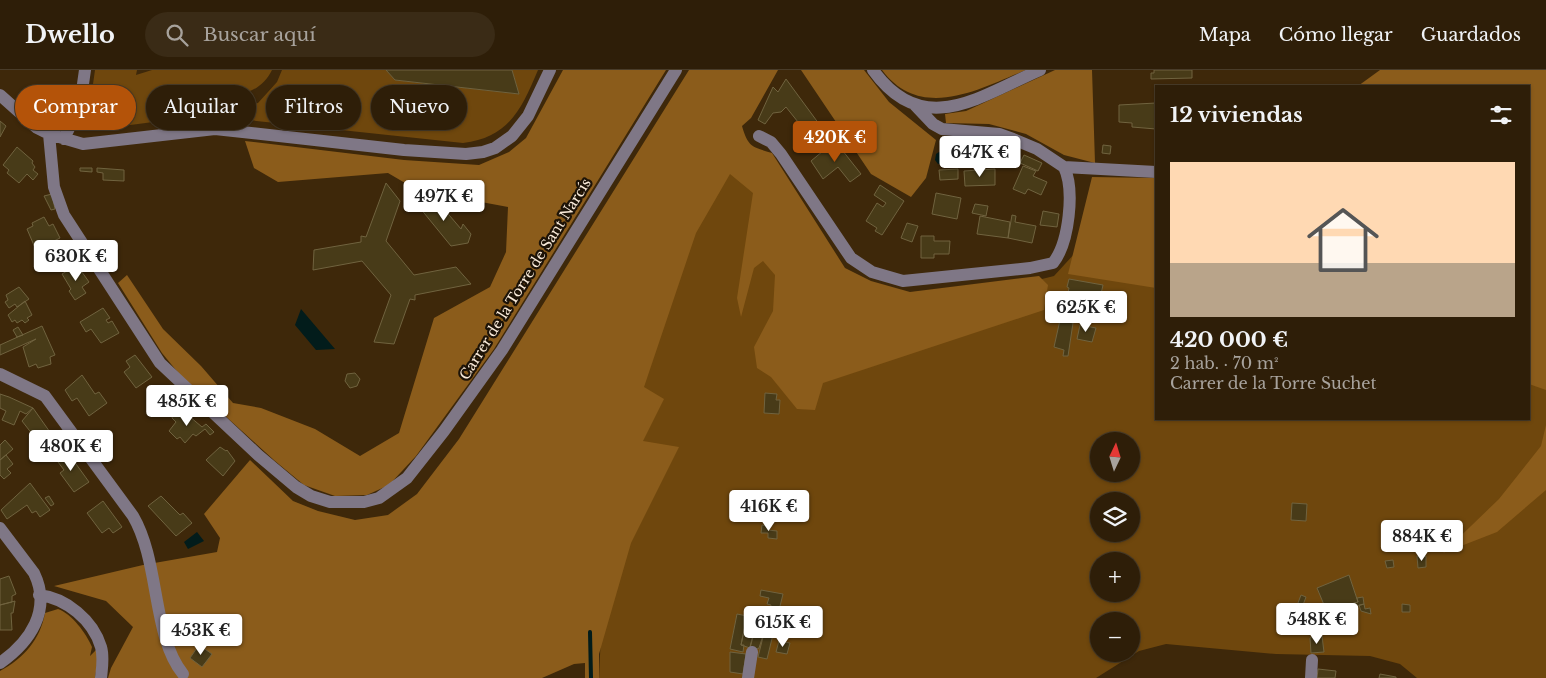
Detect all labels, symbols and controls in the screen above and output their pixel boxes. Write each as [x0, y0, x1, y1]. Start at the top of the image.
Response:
search box [145, 12, 495, 57]
text: Dwello [25, 20, 115, 49]
icon: search [163, 21, 191, 49]
text: Buscar aquí [203, 23, 316, 46]
text: Mapa [1199, 24, 1251, 46]
text: Cómo llegar [1279, 24, 1393, 46]
text: Guardados [1421, 24, 1521, 46]
chip: Comprar [15, 85, 136, 130]
chip: Alquilar [146, 85, 256, 130]
chip: Filtros [266, 85, 361, 130]
chip: Nuevo [371, 85, 467, 130]
icon: filters [1487, 101, 1515, 129]
text: 12 viviendas [1170, 102, 1303, 128]
pin: 420K € [794, 121, 876, 163]
text: 420K € [804, 127, 866, 147]
pin: 647K € [939, 136, 1021, 178]
text: 647K € [951, 142, 1010, 162]
street label: Carrer de la Torre de Sant Narcís [455, 175, 595, 383]
pin: 497K € [403, 180, 485, 222]
text: 497K € [415, 186, 474, 206]
icon: home [1298, 195, 1388, 285]
pin: 630K € [35, 240, 117, 282]
text: 630K € [45, 246, 107, 266]
pin: 625K € [1045, 290, 1127, 333]
text: 625K € [1056, 297, 1116, 317]
text: 420 000 € [1170, 327, 1288, 353]
text: 2 hab. · 70 m² [1170, 353, 1279, 373]
text: Carrer de la Torre Suchet [1170, 373, 1377, 393]
pin: 485K € [146, 384, 228, 427]
text: 485K € [157, 391, 217, 411]
pin: 480K € [30, 430, 112, 472]
north arrow [1090, 432, 1140, 482]
map controls [1090, 432, 1140, 662]
text: 480K € [40, 436, 102, 456]
pin: 416K € [728, 490, 810, 532]
button: layers [1090, 492, 1140, 542]
text: 416K € [740, 496, 798, 516]
pin: 884K € [1381, 520, 1463, 562]
text: 884K € [1392, 526, 1452, 546]
button: + [1090, 552, 1140, 602]
pin: 548K € [1276, 602, 1358, 645]
pin: 615K € [742, 606, 824, 648]
text: 548K € [1287, 609, 1347, 629]
text: 615K € [755, 612, 811, 632]
button: − [1090, 612, 1140, 662]
pin: 453K € [160, 614, 242, 656]
text: 453K € [171, 620, 231, 640]

